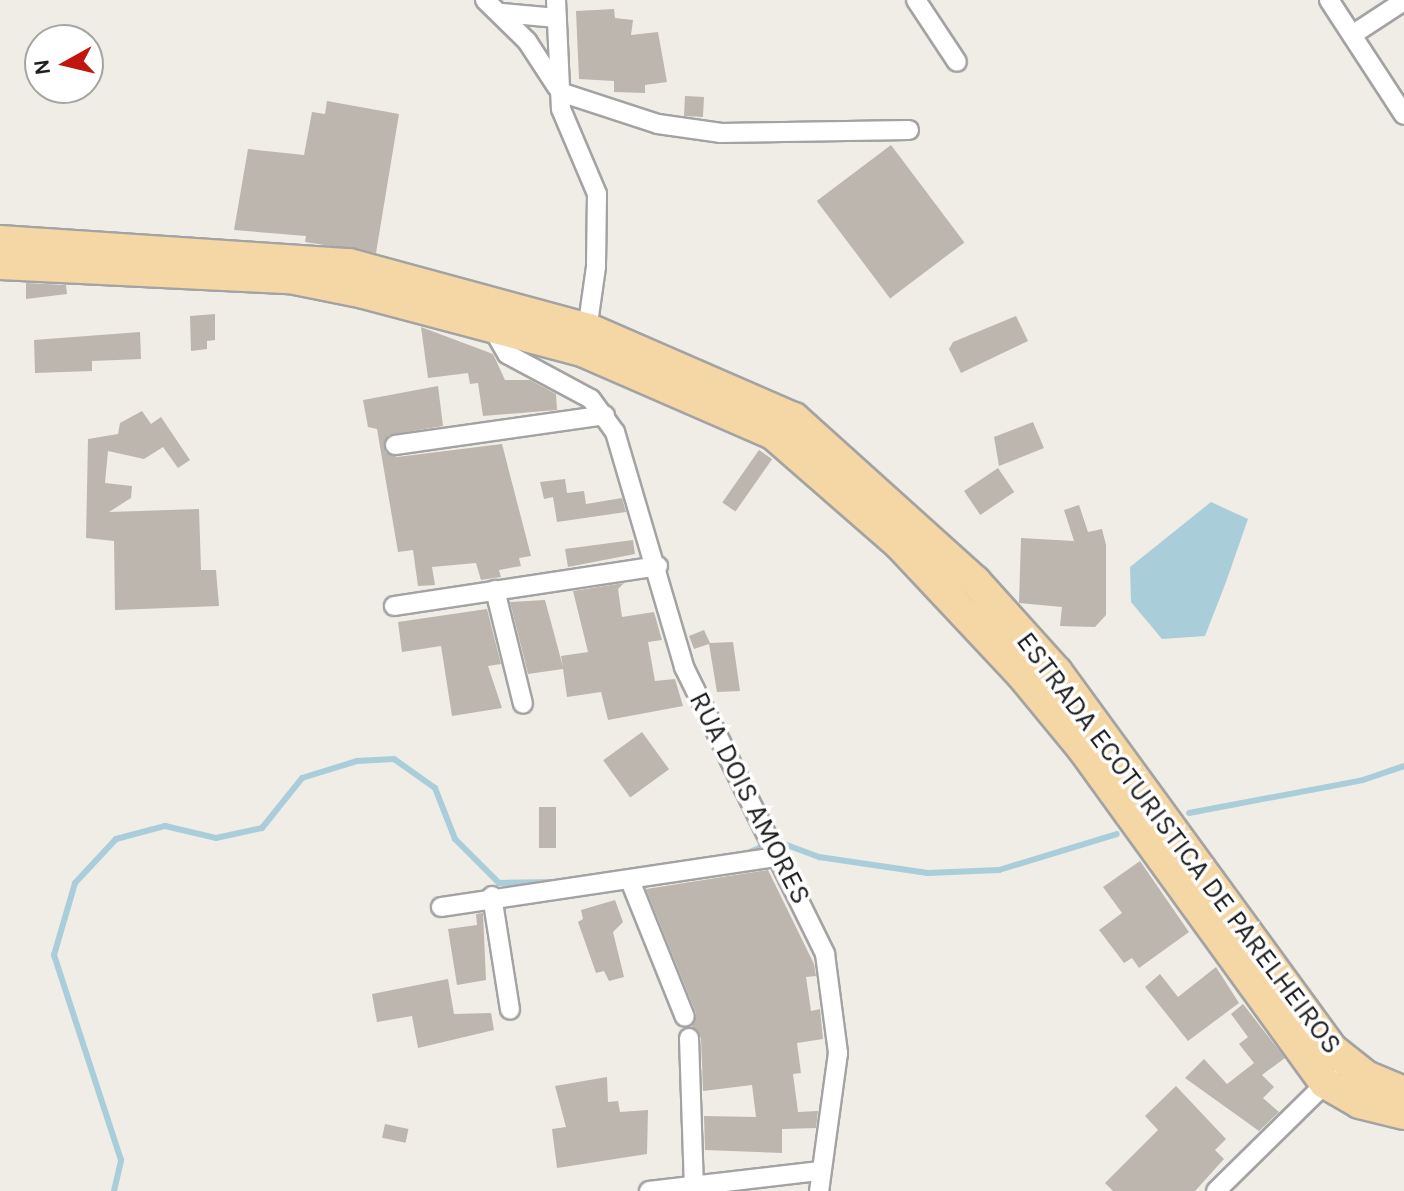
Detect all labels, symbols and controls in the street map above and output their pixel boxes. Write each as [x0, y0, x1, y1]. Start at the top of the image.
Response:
north arrow [24, 24, 104, 104]
text: N [28, 57, 56, 77]
street label: ESTRADA ECOTURISTICA DE PARELHEIROS [1009, 625, 1349, 1061]
street label: RUA DOIS AMORES [682, 686, 818, 910]

